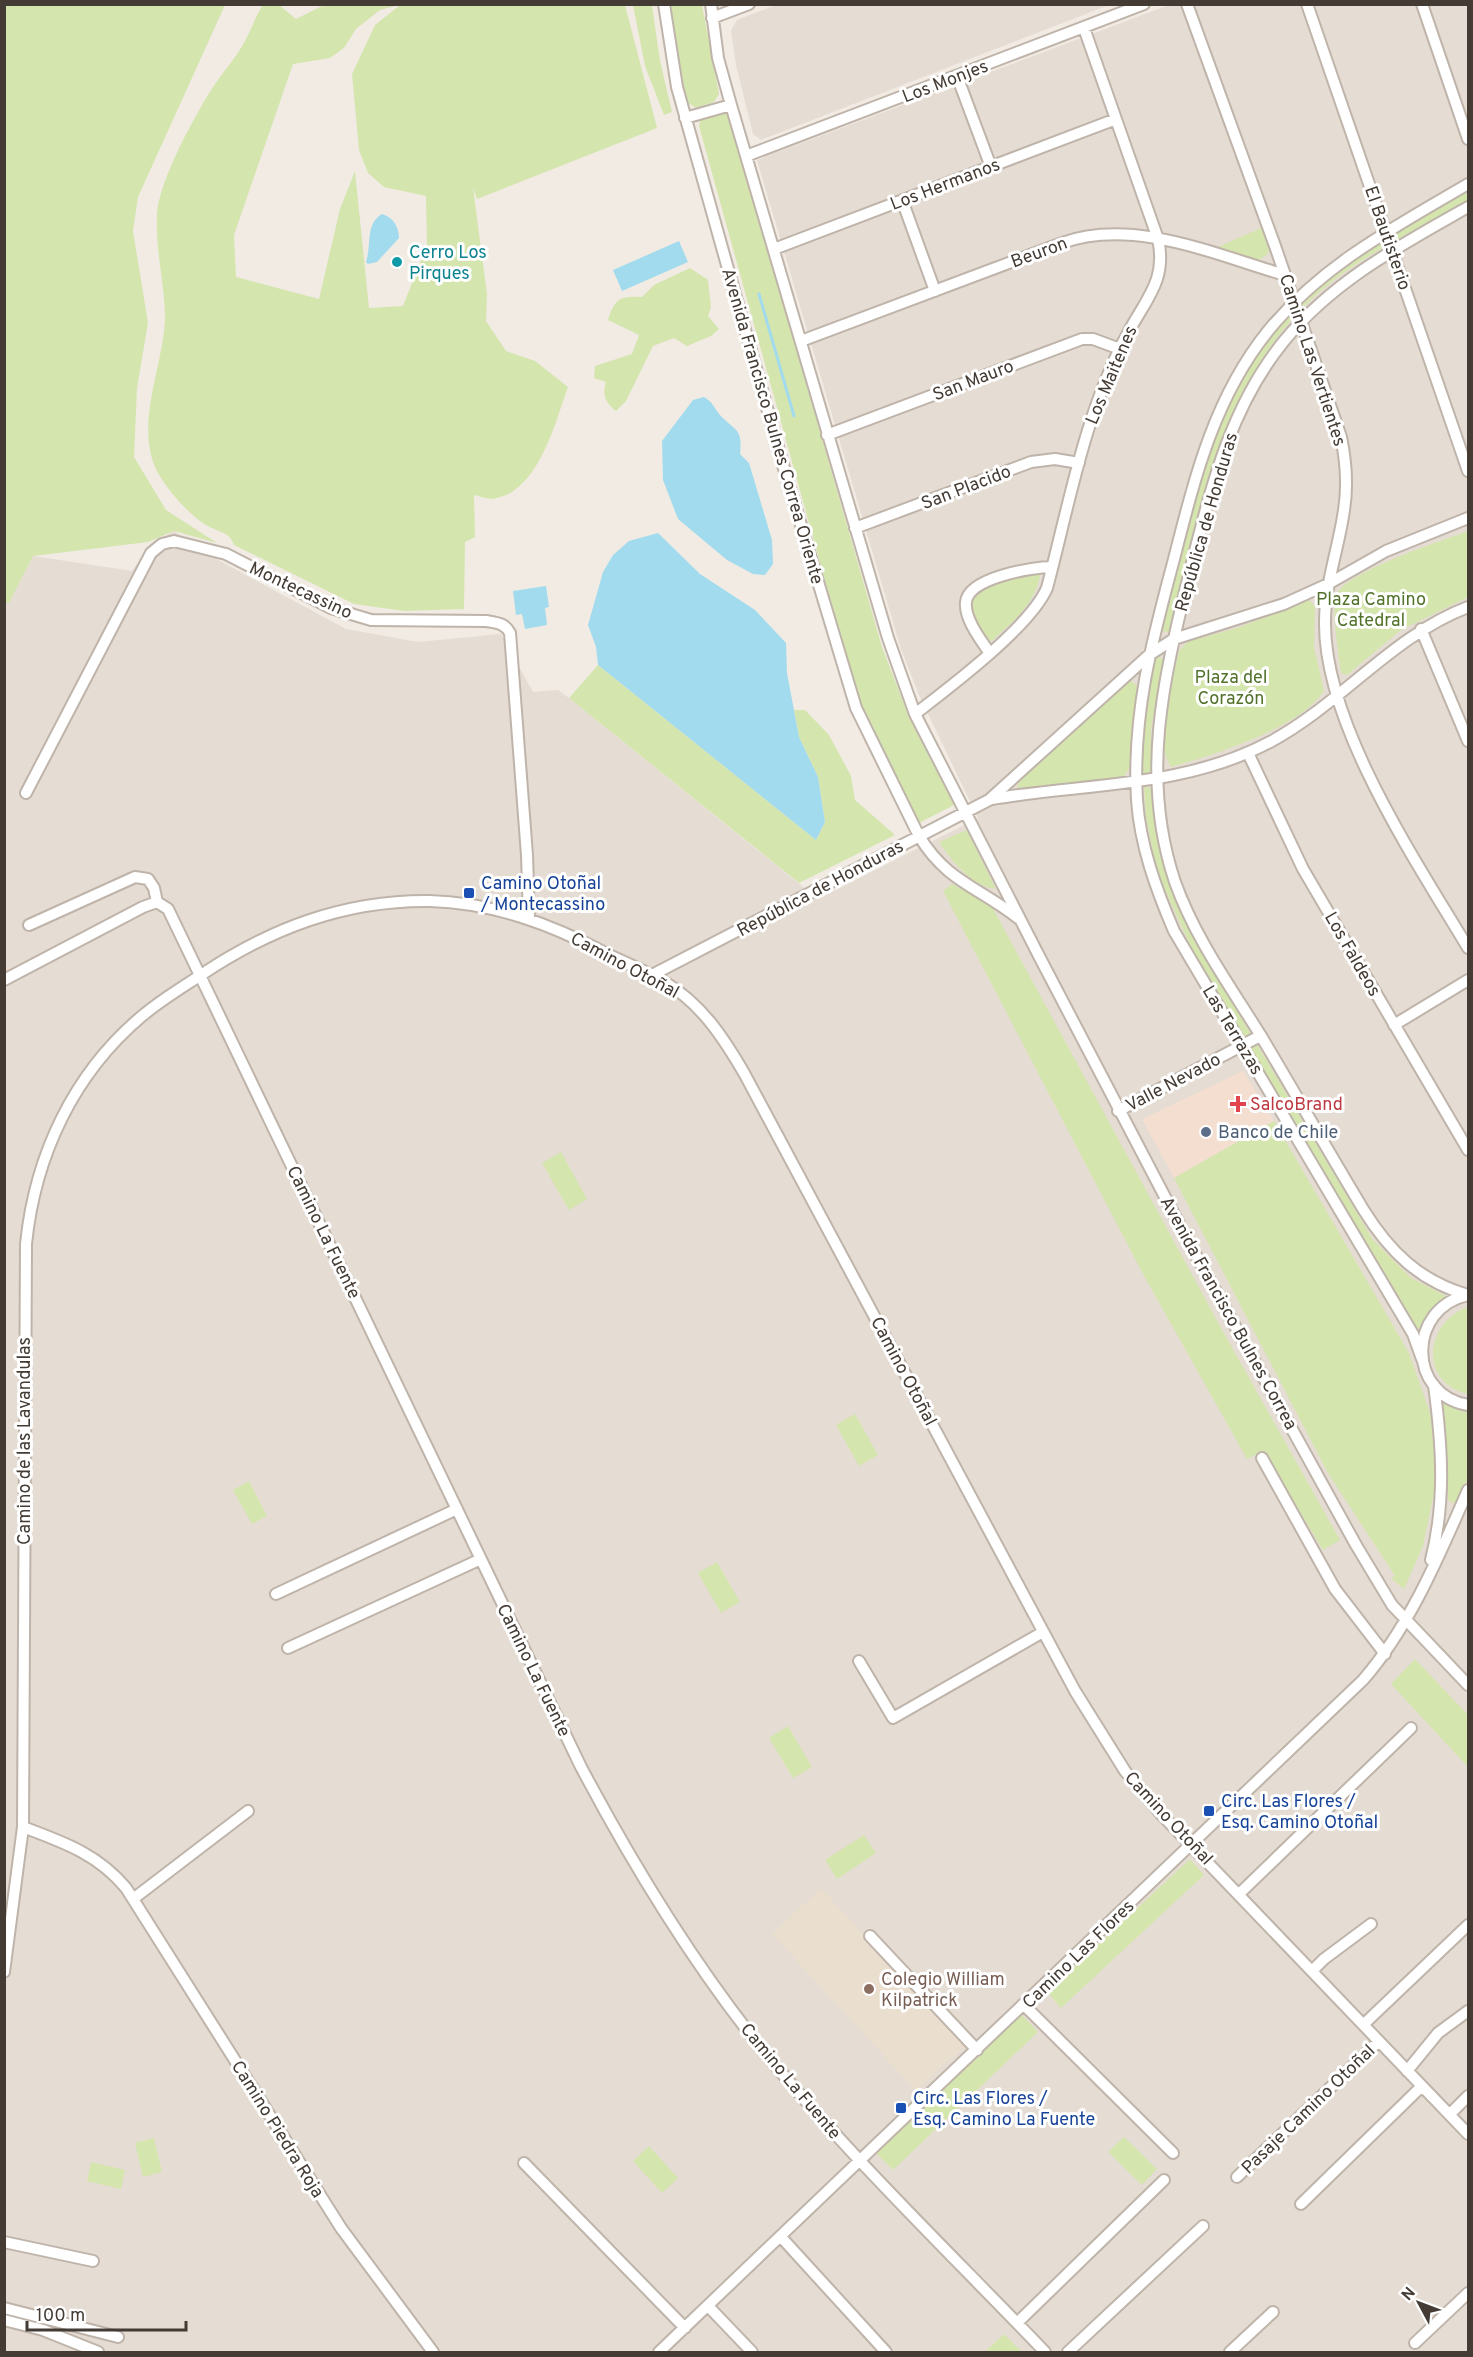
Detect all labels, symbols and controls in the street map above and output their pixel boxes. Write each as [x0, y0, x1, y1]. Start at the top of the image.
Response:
street label: Los Monjes [899, 55, 992, 109]
street label: Los Hermanos [887, 154, 1004, 217]
street label: El Bautisterio [1358, 183, 1415, 294]
street label: Beuron [1008, 233, 1071, 274]
place label: Cerro Los Pirques [409, 242, 487, 286]
marker: Cerro Los Pirques [390, 255, 404, 269]
street label: Avenida Francisco Bulnes Correa Oriente [715, 266, 828, 587]
street label: Camino Las Vertientes [1273, 271, 1350, 450]
street label: Los Maitenes [1081, 323, 1144, 429]
street label: San Mauro [930, 355, 1017, 407]
street label: República de Honduras [1171, 430, 1244, 615]
street label: San Placido [918, 461, 1015, 516]
street label: Montecassino [245, 557, 356, 625]
park label: Plaza Camino Catedral [1316, 589, 1426, 633]
park label: Plaza del Corazón [1195, 667, 1267, 711]
street label: República de Honduras [733, 836, 908, 943]
place label: Camino Otoñal / Montecassino [480, 873, 605, 917]
marker: Camino Otoñal / Montecassino [462, 886, 476, 900]
street label: Los Faldeos [1318, 908, 1385, 1001]
street label: Camino Otoñal [566, 928, 683, 1005]
street label: Las Terrazas [1196, 982, 1267, 1080]
street label: Valle Nevado [1122, 1049, 1225, 1118]
place label: SalcoBrand [1250, 1094, 1343, 1117]
marker: SalcoBrand [1231, 1097, 1245, 1111]
place label: Banco de Chile [1218, 1122, 1338, 1145]
marker: Banco de Chile [1199, 1125, 1213, 1139]
street label: Camino La Fuente [280, 1162, 365, 1303]
street label: Avenida Francisco Bulnes Correa [1154, 1193, 1302, 1434]
street label: Camino Otoñal [864, 1313, 941, 1430]
street label: Camino de las Lavandulas [14, 1337, 37, 1545]
street label: Camino La Fuente [490, 1600, 575, 1741]
street label: Camino Otoñal [1119, 1767, 1217, 1871]
place label: Circ. Las Flores / Esq. Camino Otoñal [1221, 1791, 1378, 1835]
marker: Circ. Las Flores / Esq. Camino Otoñal [1202, 1804, 1216, 1818]
street label: Camino Las Flores [1018, 1896, 1140, 2015]
place label: Colegio William Kilpatrick [881, 1969, 1005, 2013]
marker: Colegio William Kilpatrick [862, 1982, 876, 1996]
street label: Camino La Fuente [734, 2019, 845, 2145]
street label: Pasaje Camino Otoñal [1237, 2040, 1381, 2180]
street label: Camino Piedra Roja [225, 2057, 328, 2203]
place label: Circ. Las Flores / Esq. Camino La Fuente [913, 2088, 1095, 2132]
marker: Circ. Las Flores / Esq. Camino La Fuente [894, 2101, 908, 2115]
north arrow [1389, 2273, 1449, 2333]
text: N [1398, 2284, 1421, 2305]
scale bar [27, 2294, 186, 2332]
text: 100 m [36, 2305, 85, 2328]

